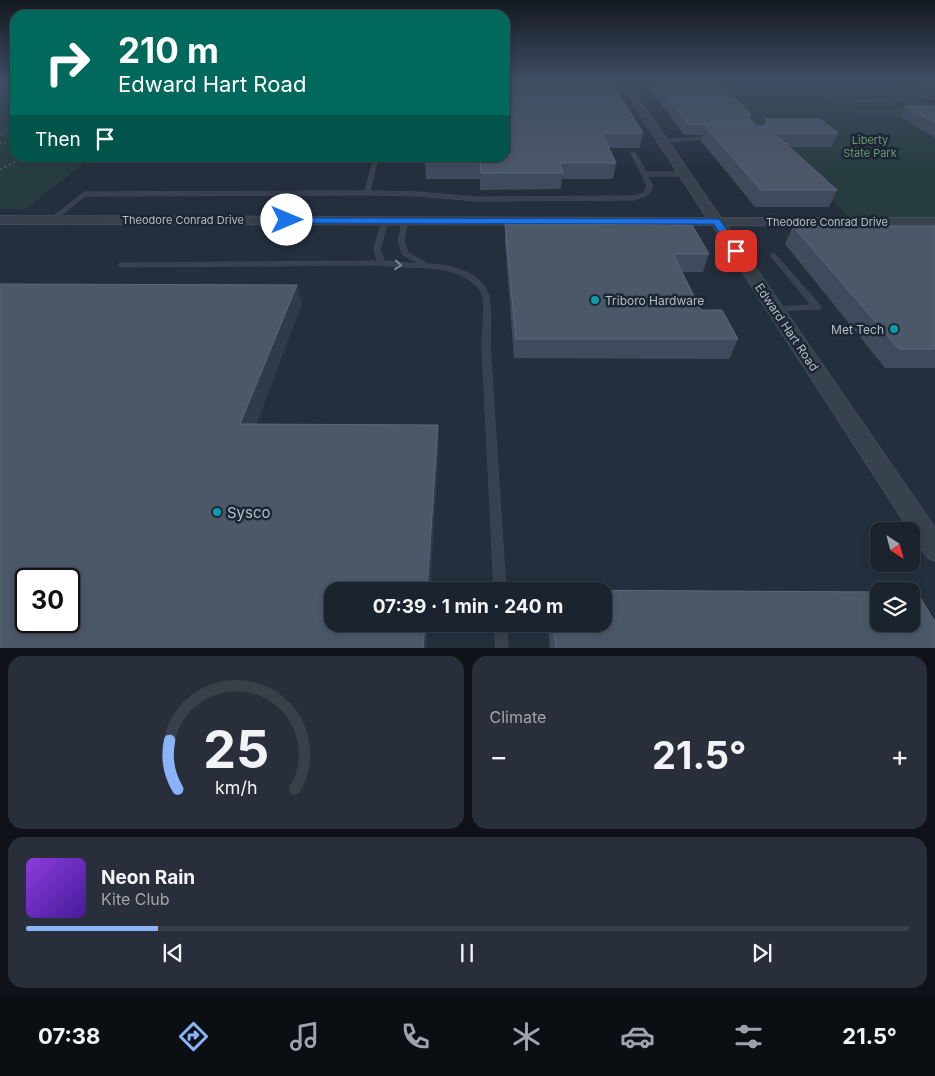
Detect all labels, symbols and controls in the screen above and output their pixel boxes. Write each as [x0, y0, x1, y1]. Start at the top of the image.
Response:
text: 210 m [118, 29, 219, 71]
icon: right [35, 30, 100, 95]
text: Edward Hart Road [118, 71, 306, 97]
icon: arrive [91, 125, 119, 153]
text: Then [35, 128, 81, 151]
park label: Liberty State Park [843, 133, 897, 160]
position arrow [260, 193, 312, 245]
street label: Theodore Conrad Drive [122, 213, 244, 227]
street label: Theodore Conrad Drive [766, 215, 888, 229]
pin [715, 230, 757, 272]
icon: arrive [722, 237, 750, 265]
one-way arrow [395, 260, 403, 271]
street label: Edward Hart Road [752, 280, 822, 374]
place label: Triboro Hardware [605, 293, 704, 308]
marker: Triboro Hardware [589, 294, 601, 306]
place label: Met Tech [831, 322, 884, 337]
marker: Met Tech [888, 323, 900, 335]
place label: Sysco [227, 503, 271, 522]
marker: Sysco [211, 506, 223, 518]
north arrow [870, 522, 920, 572]
map controls [870, 522, 920, 632]
speed limit sign: 30 [15, 568, 80, 633]
button: layers [870, 582, 920, 632]
text: 07:39 · 1 min · 240 m [373, 595, 563, 618]
text: Climate [490, 707, 546, 727]
text: 25 [203, 718, 269, 781]
text: 21.5° [652, 732, 746, 778]
text: − [490, 739, 508, 773]
text: + [890, 739, 909, 773]
text: km/h [215, 777, 257, 798]
text: Neon Rain [101, 866, 195, 889]
text: Kite Club [101, 889, 170, 909]
icon: previous [159, 939, 187, 967]
icon: pause [453, 939, 481, 967]
icon: next [748, 939, 776, 967]
icon: directions [176, 1019, 211, 1054]
icon: music [287, 1019, 322, 1054]
icon: phone [398, 1019, 433, 1054]
icon: climate [509, 1019, 544, 1054]
icon: car [620, 1019, 655, 1054]
icon: filters [731, 1019, 766, 1054]
text: 07:38 [38, 1023, 100, 1049]
text: 21.5° [842, 1023, 897, 1049]

